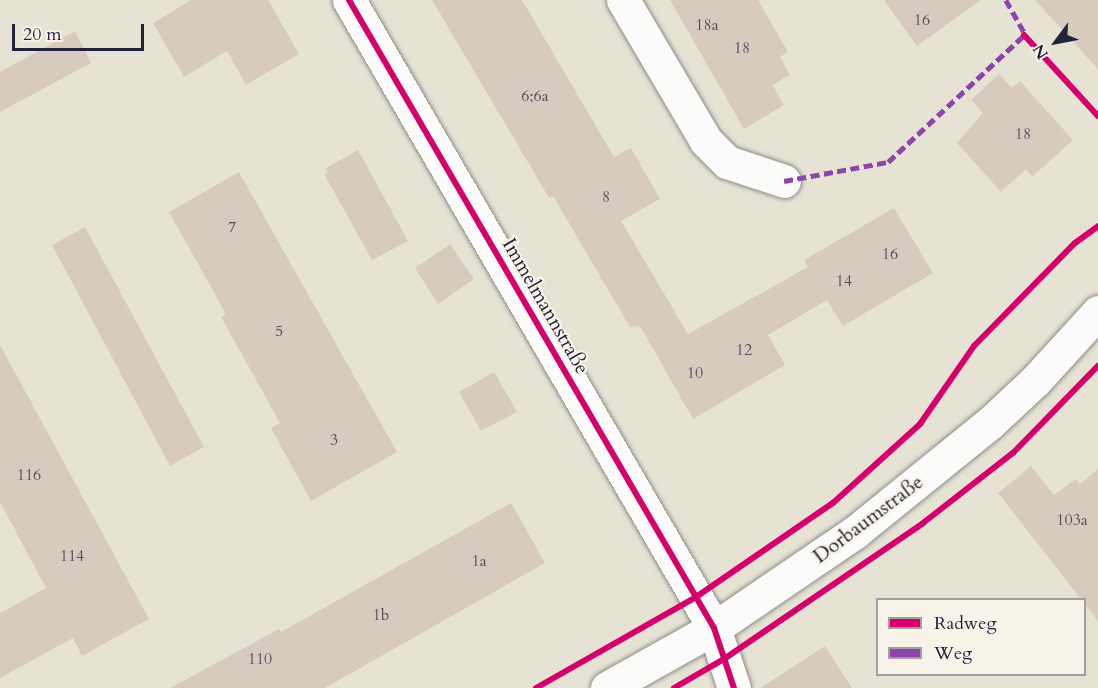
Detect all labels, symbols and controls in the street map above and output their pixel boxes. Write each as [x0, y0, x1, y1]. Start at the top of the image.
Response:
house number: 16 [914, 10, 930, 30]
scale bar [15, 12, 147, 50]
north arrow [1026, 12, 1086, 72]
house number: 18a [695, 15, 719, 35]
text: 20 m [23, 22, 62, 47]
house number: 18 [734, 38, 750, 58]
text: N [1028, 40, 1054, 63]
house number: 6;6a [521, 86, 549, 106]
house number: 18 [1015, 124, 1031, 144]
house number: 8 [602, 187, 610, 207]
house number: 7 [228, 217, 236, 237]
street label: Immelmannstraße [497, 234, 595, 378]
house number: 16 [882, 244, 898, 264]
house number: 14 [836, 271, 852, 291]
house number: 5 [275, 321, 283, 341]
house number: 12 [736, 340, 752, 360]
house number: 10 [687, 363, 703, 383]
house number: 3 [330, 430, 338, 450]
house number: 116 [17, 465, 41, 485]
street label: Dorbaumstraße [808, 470, 928, 568]
house number: 103a [1056, 510, 1088, 530]
house number: 114 [60, 546, 84, 566]
house number: 1a [471, 551, 487, 571]
legend [876, 598, 1086, 676]
house number: 1b [373, 605, 389, 625]
text: Radweg [934, 611, 997, 636]
text: Weg [934, 641, 972, 666]
house number: 110 [248, 649, 272, 669]

